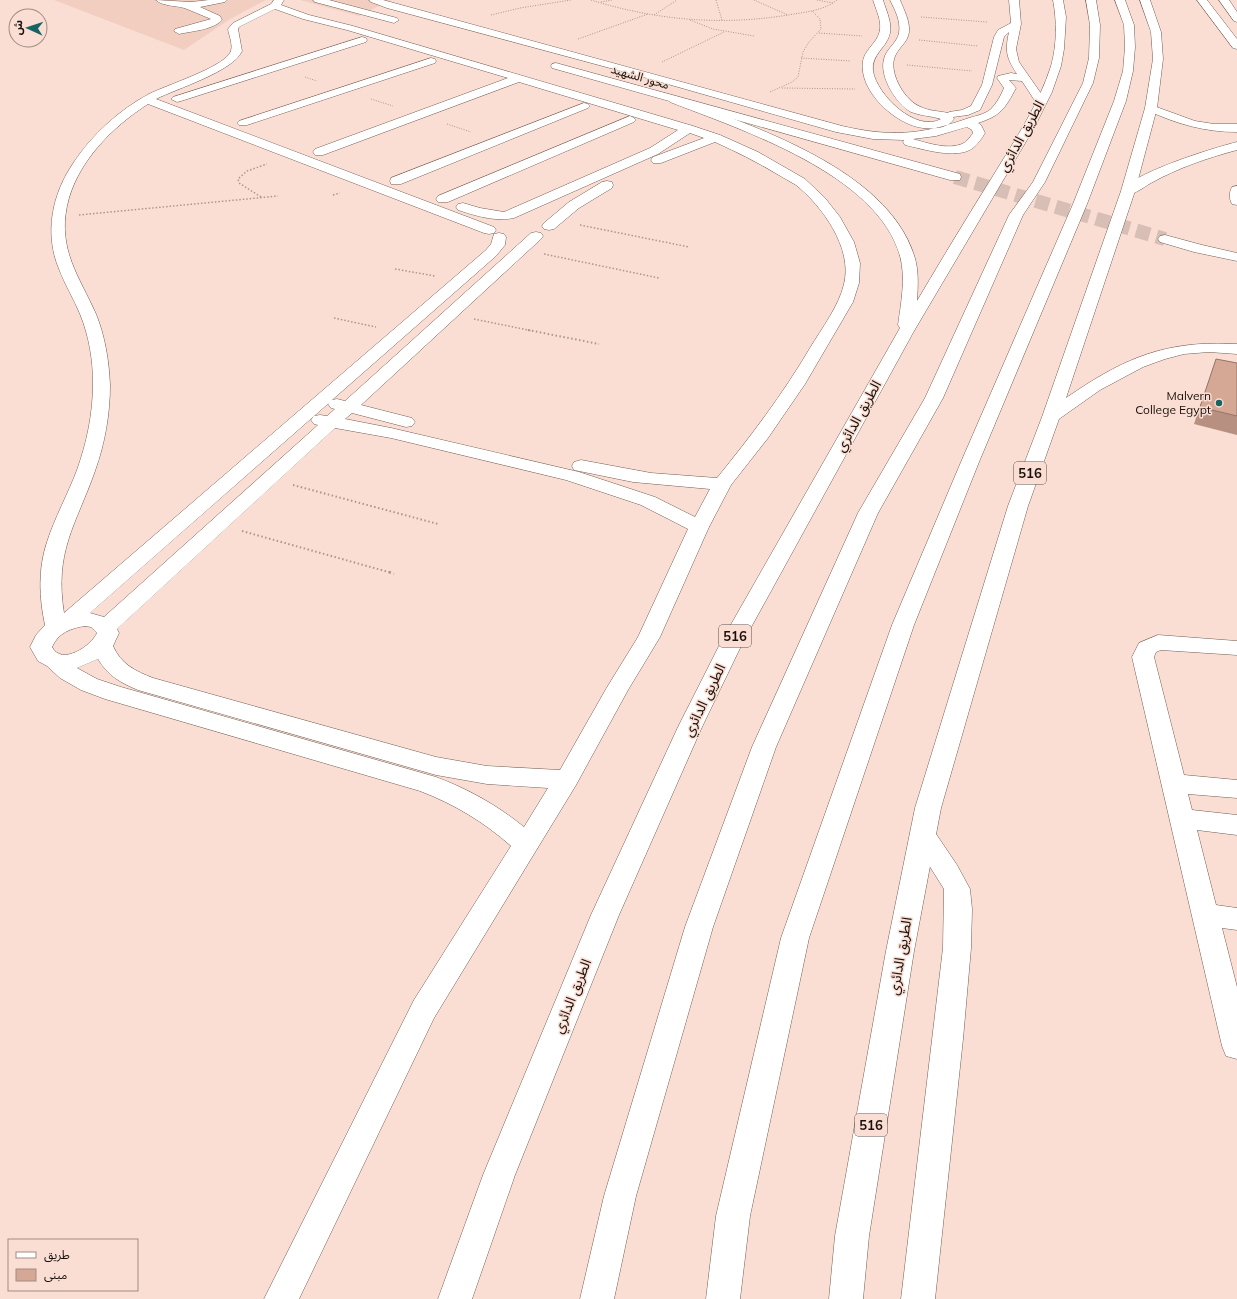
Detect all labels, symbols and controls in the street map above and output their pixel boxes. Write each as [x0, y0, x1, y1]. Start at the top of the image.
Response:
north arrow [8, 8, 48, 48]
text: ش [11, 20, 25, 35]
street label: محور الشهيد [609, 61, 671, 92]
street label: الطريق الدائري [994, 97, 1050, 176]
street label: الطريق الدائري [831, 377, 887, 456]
place label: Malvern College Egypt [1135, 388, 1211, 417]
marker: Malvern College Egypt [1214, 398, 1224, 408]
road number: 516 [1014, 462, 1046, 484]
road number: 516 [719, 625, 751, 647]
street label: الطريق الدائري [679, 661, 731, 740]
street label: الطريق الدائري [884, 916, 918, 997]
street label: الطريق الدائري [549, 956, 597, 1037]
road number: 516 [855, 1114, 887, 1136]
legend [8, 1239, 138, 1291]
text: طريق [44, 1247, 70, 1263]
text: مبنى [44, 1267, 67, 1282]

